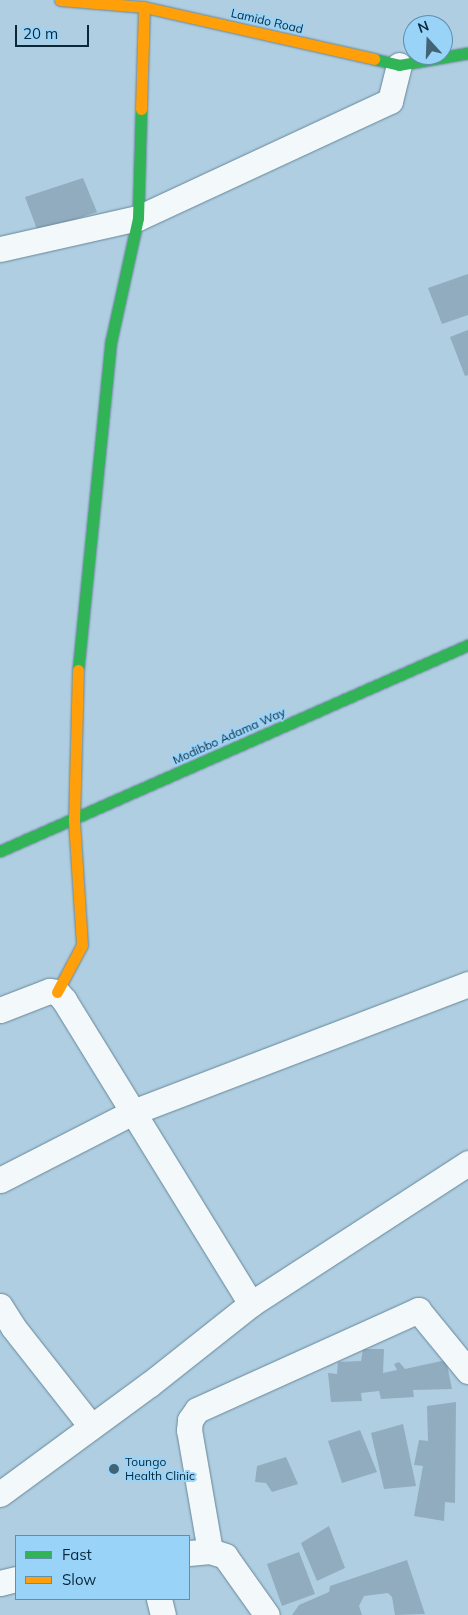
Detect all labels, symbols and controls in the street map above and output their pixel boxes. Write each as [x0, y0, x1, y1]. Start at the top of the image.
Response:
street label: Lamido Road [229, 6, 305, 36]
scale bar [18, 15, 91, 47]
north arrow [403, 15, 453, 65]
text: N [415, 17, 431, 37]
text: 20 m [23, 24, 58, 43]
street label: Modibbo Adama Way [170, 705, 288, 767]
place label: Toungo Health Clinic [125, 1455, 195, 1483]
marker: Toungo Health Clinic [107, 1462, 121, 1476]
legend [15, 1535, 190, 1600]
text: Fast [62, 1545, 92, 1564]
text: Slow [62, 1570, 96, 1589]

